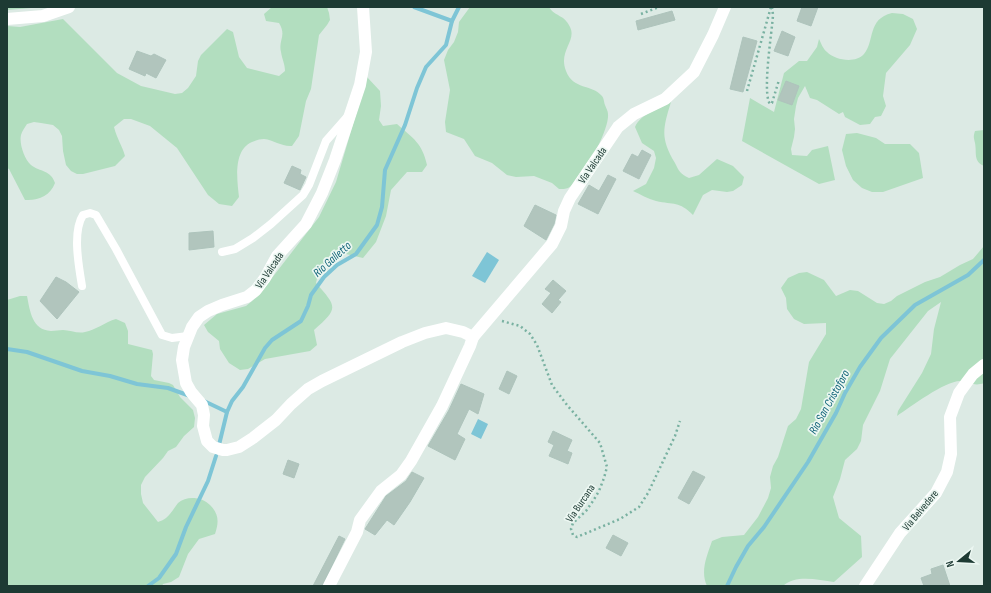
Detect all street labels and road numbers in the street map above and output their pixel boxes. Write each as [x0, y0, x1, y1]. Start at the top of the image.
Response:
street label: Via Valcada [576, 145, 609, 186]
street label: Via Valcada [253, 250, 286, 291]
street label: Via Burcana [563, 482, 598, 525]
street label: Via Belvedere [900, 487, 941, 533]

